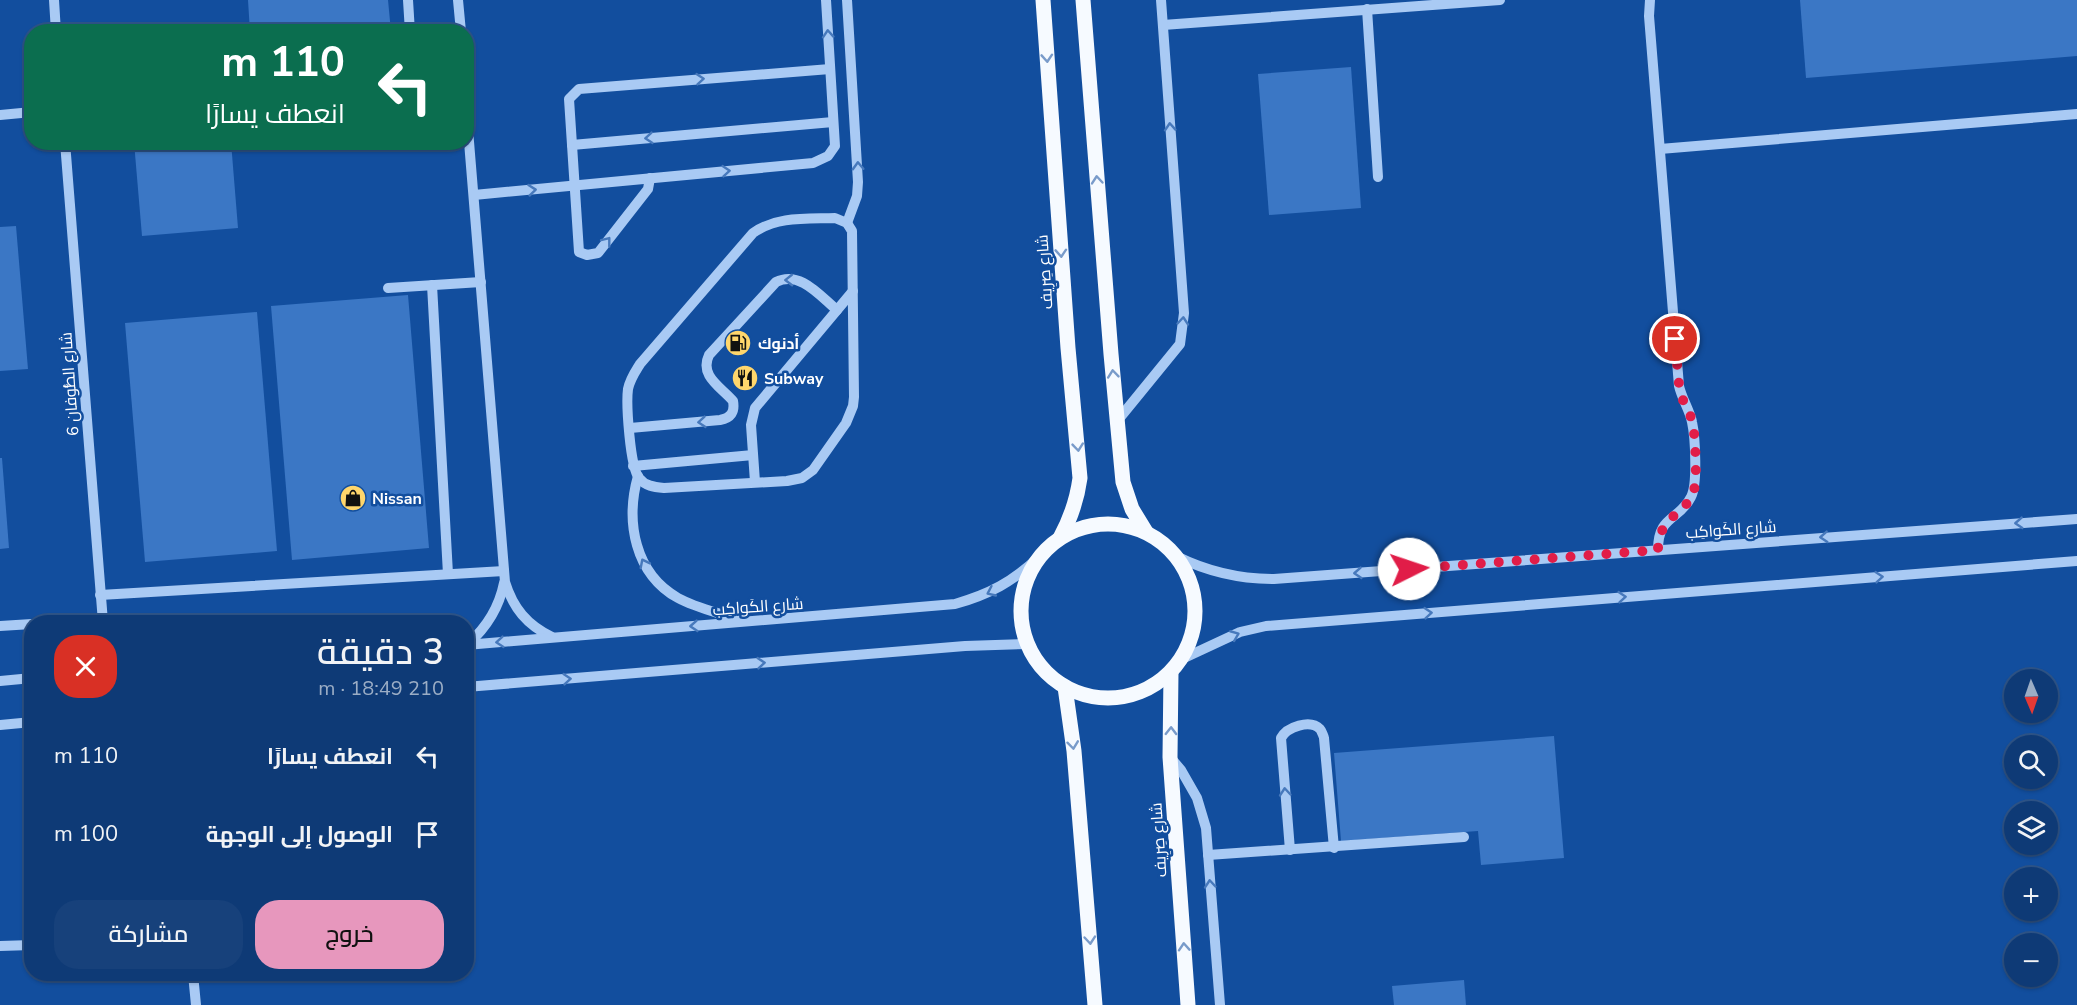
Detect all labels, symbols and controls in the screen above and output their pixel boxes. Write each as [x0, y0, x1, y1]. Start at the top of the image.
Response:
one-way arrow [821, 30, 834, 39]
text: 110 m [221, 34, 345, 91]
icon: left [366, 48, 444, 126]
one-way arrow [1040, 54, 1053, 63]
one-way arrow [695, 73, 704, 86]
text: انعطف يسارًا [205, 96, 345, 133]
one-way arrow [1164, 122, 1177, 131]
one-way arrow [645, 131, 654, 144]
one-way arrow [852, 162, 864, 171]
one-way arrow [721, 165, 730, 178]
one-way arrow [1091, 176, 1104, 185]
one-way arrow [527, 184, 536, 197]
street label: شارع صِرِيف [1031, 234, 1059, 310]
one-way arrow [600, 237, 611, 248]
one-way arrow [1054, 248, 1067, 257]
one-way arrow [785, 274, 794, 286]
pin [1649, 313, 1700, 364]
one-way arrow [1176, 316, 1189, 326]
icon: arrive [1658, 322, 1691, 355]
fuel station icon: أدنوك [723, 328, 753, 358]
street label: شارع الطُّوفان 6 [55, 331, 85, 437]
place label: أدنوك [758, 333, 799, 355]
restaurant icon: Subway [730, 363, 760, 393]
place label: Subway [764, 368, 824, 390]
one-way arrow [1107, 370, 1120, 379]
one-way arrow [698, 415, 707, 428]
one-way arrow [1071, 442, 1084, 452]
shop icon: Nissan [338, 483, 368, 513]
place label: Nissan [372, 488, 422, 510]
street label: شارع الكَواكِب [1685, 516, 1777, 544]
one-way arrow [2014, 516, 2023, 529]
one-way arrow [1820, 531, 1829, 544]
position arrow [1377, 537, 1441, 601]
one-way arrow [640, 559, 651, 569]
one-way arrow [1353, 566, 1362, 579]
one-way arrow [1875, 571, 1884, 584]
one-way arrow [986, 585, 997, 597]
one-way arrow [1618, 591, 1627, 604]
street label: شارع الكَواكِب [712, 593, 804, 621]
one-way arrow [1423, 607, 1432, 620]
one-way arrow [689, 620, 698, 633]
text: 3 دقيقة [317, 628, 444, 677]
one-way arrow [1228, 630, 1239, 642]
button: close [54, 635, 117, 698]
one-way arrow [495, 635, 504, 648]
one-way arrow [756, 656, 765, 669]
north arrow [2004, 669, 2058, 723]
map controls [2004, 669, 2058, 987]
one-way arrow [562, 673, 571, 686]
text: 210 m · 18:49 [318, 675, 444, 702]
one-way arrow [1164, 727, 1177, 736]
button: search [2004, 735, 2058, 789]
icon: left [411, 740, 444, 773]
text: 110 m [54, 741, 118, 771]
one-way arrow [1066, 741, 1079, 750]
text: انعطف يسارًا [267, 742, 393, 772]
one-way arrow [1279, 787, 1292, 797]
button: layers [2004, 801, 2058, 855]
street label: شارع صِرِيف [1145, 802, 1173, 878]
icon: arrive [411, 818, 444, 851]
text: 100 m [54, 819, 118, 849]
text: الوصول إلى الوجهة [206, 820, 393, 850]
button: + [2004, 867, 2058, 921]
one-way arrow [1204, 879, 1217, 888]
button: مشاركة [54, 900, 243, 969]
button: خروج [255, 900, 444, 969]
button: − [2004, 933, 2058, 987]
one-way arrow [1083, 935, 1096, 944]
one-way arrow [1177, 942, 1190, 951]

